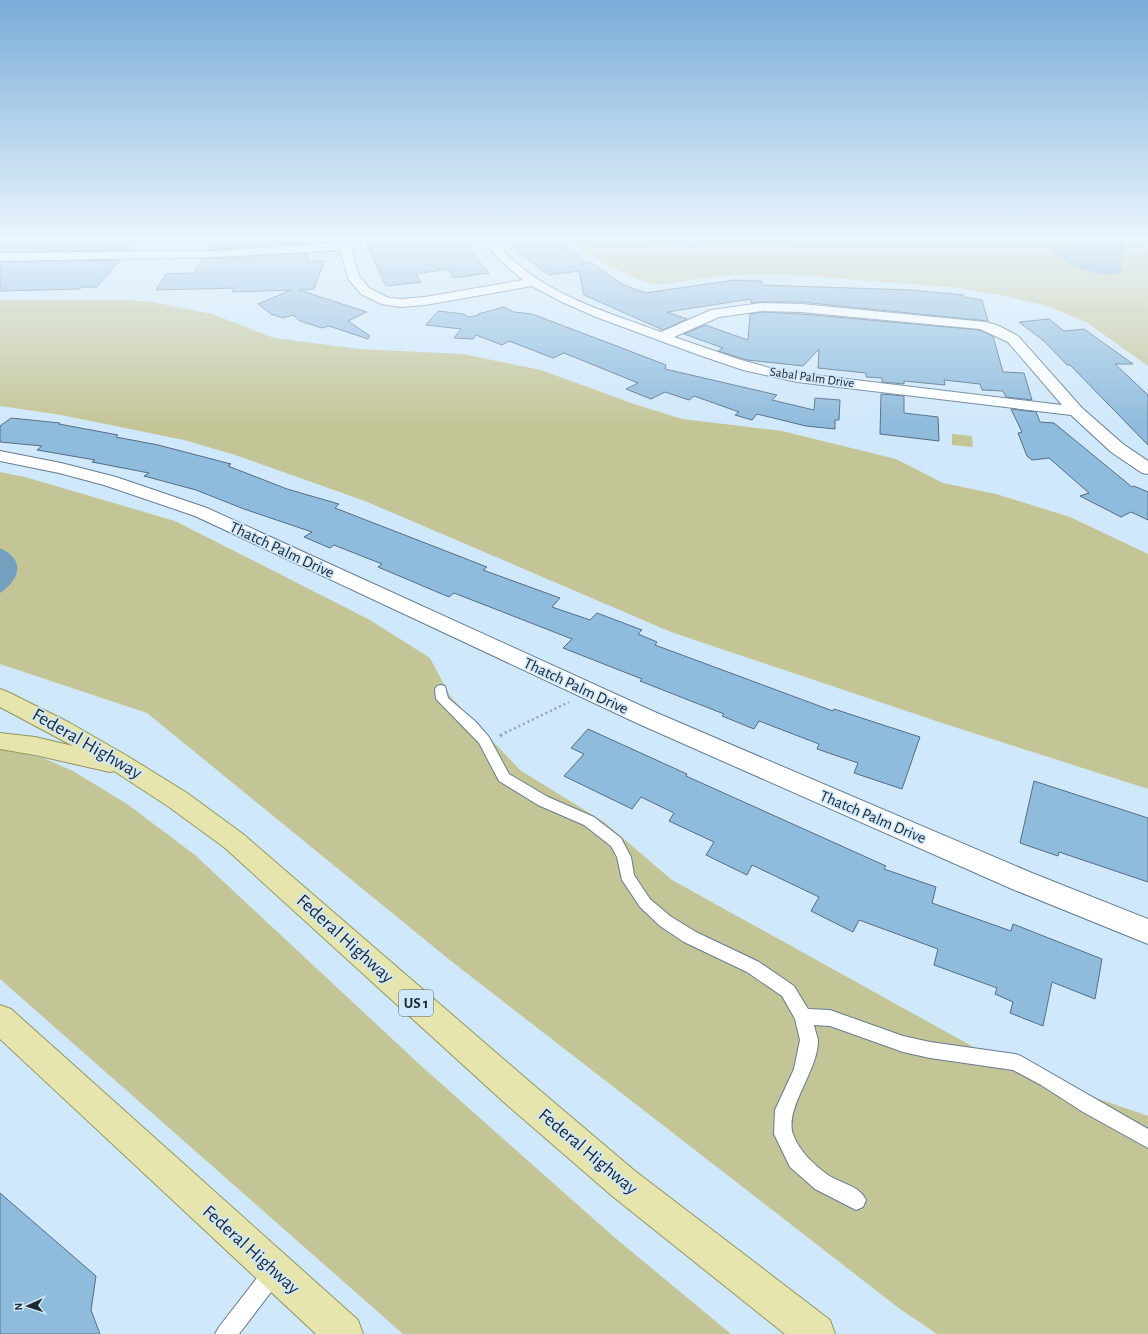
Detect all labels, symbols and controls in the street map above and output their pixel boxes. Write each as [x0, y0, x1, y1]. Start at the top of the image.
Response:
street label: Sabal Palm Drive [769, 366, 855, 390]
street label: Thatch Palm Drive [227, 519, 337, 581]
street label: Thatch Palm Drive [521, 655, 631, 717]
street label: Federal Highway [29, 705, 145, 783]
street label: Thatch Palm Drive [818, 787, 928, 847]
street label: Federal Highway [293, 891, 397, 987]
road number: US 1 [399, 990, 433, 1016]
street label: Federal Highway [535, 1105, 641, 1199]
street label: Federal Highway [199, 1202, 303, 1298]
north arrow [8, 1286, 48, 1326]
text: N [13, 1302, 24, 1311]

